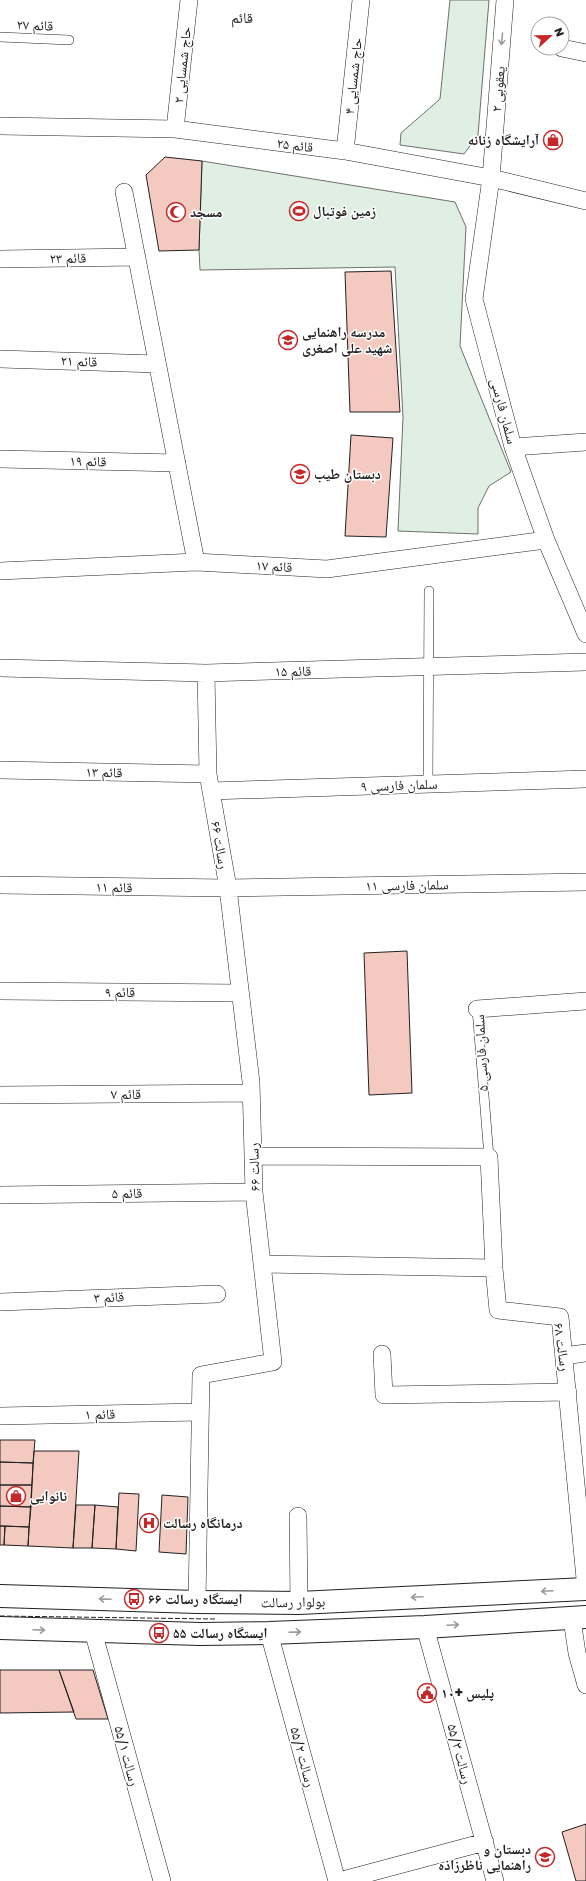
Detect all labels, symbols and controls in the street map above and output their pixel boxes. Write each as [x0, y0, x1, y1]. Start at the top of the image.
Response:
district label: قائم [231, 8, 253, 28]
street label: قائم ۲۷ [16, 15, 54, 36]
north arrow [530, 16, 570, 56]
street label: حاج شمسایی ۲ [169, 26, 196, 104]
text: N [552, 26, 567, 38]
one-way arrow [498, 32, 505, 45]
street label: حاج شمسایی ۴ [340, 37, 367, 115]
street label: یعقوبی ۲ [487, 65, 509, 113]
shop icon: آرایشگاه زنانه [542, 129, 564, 151]
place label: آرایشگاه زنانه [468, 131, 539, 148]
street label: قائم ۲۵ [276, 134, 314, 157]
sports icon: زمین فوتبال [288, 200, 310, 222]
mosque icon: مسجد [165, 201, 187, 223]
place label: زمین فوتبال [313, 202, 376, 220]
place label: مسجد [190, 203, 222, 220]
street label: قائم ۲۳ [49, 249, 87, 268]
place label: مدرسه راهنمایی شهید علی اصغری [302, 323, 393, 357]
school or university icon: مدرسه راهنمایی شهید علی اصغری [277, 329, 299, 351]
street label: قائم ۲۱ [60, 351, 98, 372]
street label: سلمان فارسی [487, 376, 521, 446]
street label: قائم ۱۹ [69, 452, 107, 471]
school or university icon: دبستان طیب [289, 463, 311, 485]
place label: دبستان طیب [314, 465, 381, 483]
street label: قائم ۱۷ [255, 556, 293, 577]
street label: قائم ۱۵ [274, 662, 312, 681]
street label: قائم ۱۳ [85, 763, 123, 782]
street label: سلمان فارسی ۹ [360, 775, 438, 795]
street label: رسالت ۶۶ [207, 819, 233, 871]
street label: سلمان فارسی ۱۱ [365, 875, 449, 895]
street label: قائم ۱۱ [95, 878, 133, 897]
street label: قائم ۹ [105, 983, 135, 1002]
street label: سلمان فارسی ۵ [470, 1014, 492, 1092]
street label: قائم ۷ [111, 1085, 141, 1104]
street label: رسالت ۶۶ [244, 1142, 264, 1192]
street label: قائم ۵ [112, 1184, 143, 1203]
street label: قائم ۳ [93, 1287, 125, 1308]
street label: رسالت ۶۸ [550, 1322, 574, 1372]
street label: قائم ۱ [85, 1405, 116, 1424]
shop icon: نانوایی [5, 1485, 27, 1507]
place label: نانوایی [30, 1487, 67, 1505]
hospital icon: درمانگاه رسالت [138, 1512, 160, 1534]
place label: درمانگاه رسالت [163, 1514, 242, 1531]
one-way arrow [541, 1587, 554, 1594]
bus stop icon: ایستگاه رسالت ۶۶ [123, 1588, 145, 1610]
place label: ایستگاه رسالت ۶۶ [148, 1590, 242, 1607]
street label: بولوار رسالت [260, 1592, 326, 1612]
one-way arrow [411, 1593, 424, 1601]
one-way arrow [99, 1595, 112, 1602]
bus stop icon: ایستگاه رسالت ۵۵ [148, 1622, 170, 1644]
one-way arrow [446, 1622, 459, 1629]
place label: ایستگاه رسالت ۵۵ [173, 1624, 267, 1641]
one-way arrow [32, 1626, 45, 1633]
one-way arrow [288, 1628, 301, 1636]
public building icon: پلیس +۱۰ [416, 1682, 438, 1704]
place label: پلیس +۱۰ [441, 1684, 494, 1702]
street label: رسالت ۵۵/۳ [443, 1722, 477, 1786]
street label: رسالت ۵۵/۱ [110, 1724, 144, 1788]
street label: رسالت ۵۵/۲ [286, 1725, 320, 1789]
place label: دبستان و راهنمایی ناظرزاذه [438, 1840, 531, 1874]
school or university icon: دبستان و راهنمایی ناظرزاذه [534, 1846, 556, 1868]

